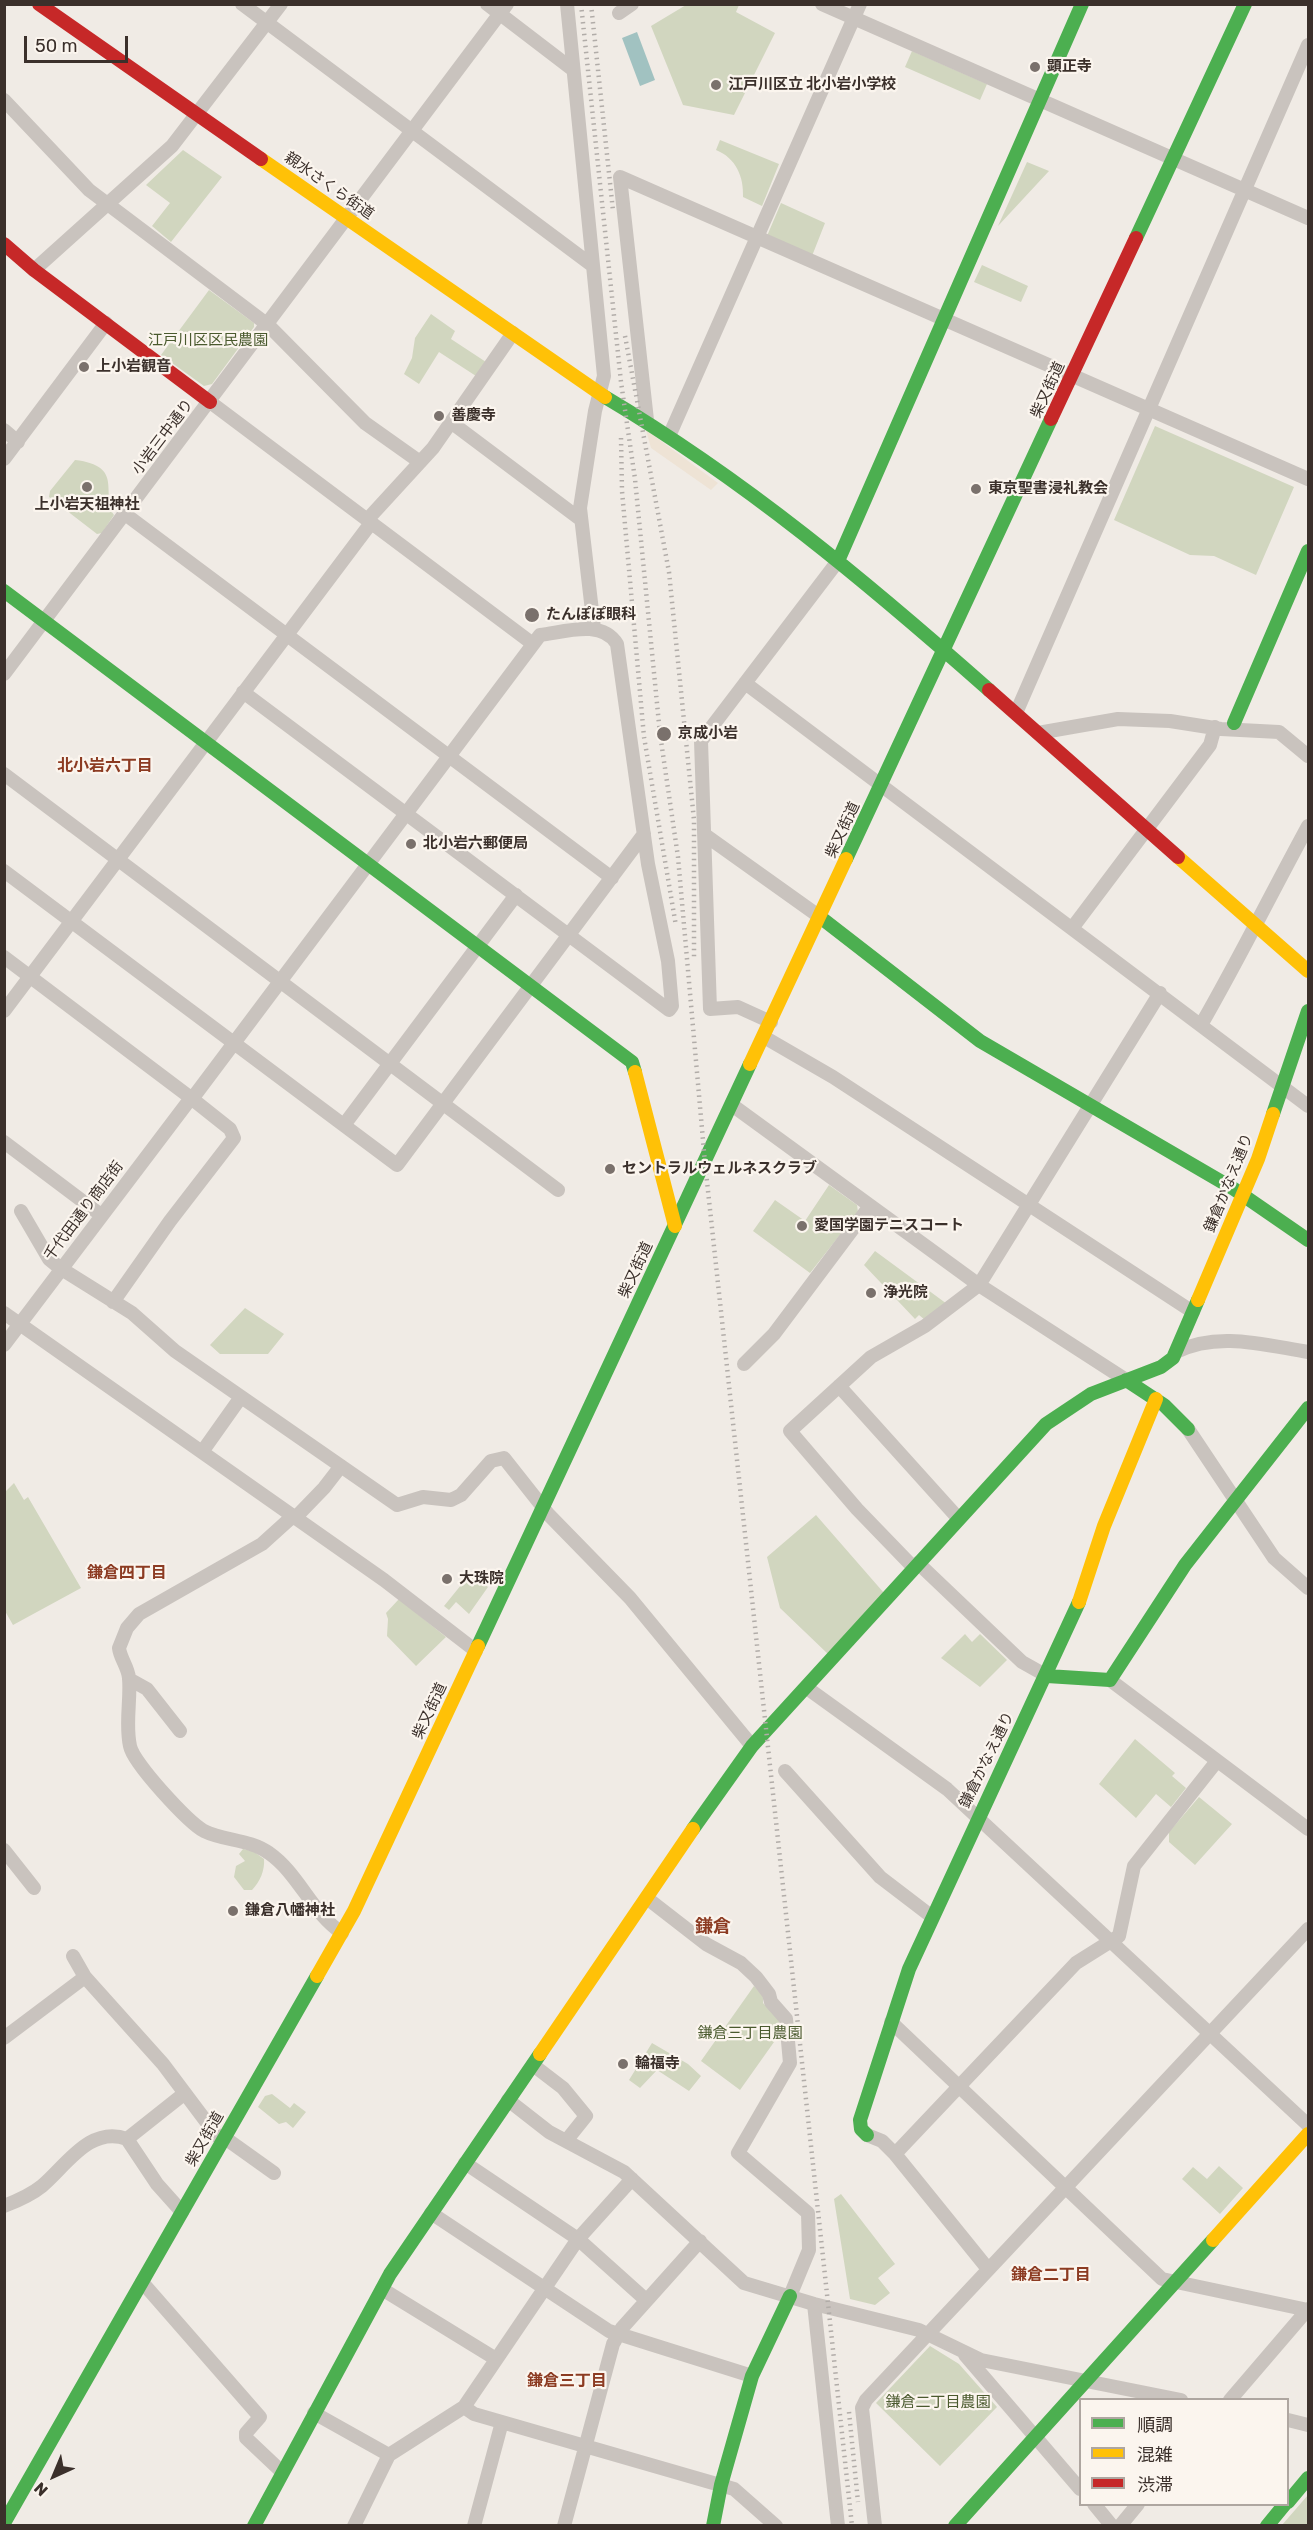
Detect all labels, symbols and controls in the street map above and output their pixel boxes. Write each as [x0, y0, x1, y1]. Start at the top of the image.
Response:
scale bar [27, 24, 130, 62]
text: 50 m [35, 35, 78, 57]
place label: 顕正寺 [1047, 58, 1092, 76]
marker: 顕正寺 [1028, 60, 1042, 74]
place label: 江戸川区立 北小岩小学校 [728, 76, 896, 94]
marker: 江戸川区立 北小岩小学校 [709, 78, 723, 92]
street label: 親水さくら街道 [281, 149, 377, 223]
park label: 江戸川区区民農園 [148, 332, 268, 350]
place label: 上小岩観音 [96, 358, 171, 376]
street label: 柴又街道 [1027, 359, 1069, 421]
marker: 上小岩観音 [77, 360, 91, 374]
street label: 小岩三中通り [129, 396, 197, 478]
place label: 善慶寺 [451, 407, 496, 425]
marker: 善慶寺 [432, 409, 446, 423]
marker: 上小岩天祖神社 [80, 480, 94, 494]
place label: 東京聖書浸礼教会 [988, 480, 1108, 498]
marker: 東京聖書浸礼教会 [969, 482, 983, 496]
place label: 上小岩天祖神社 [35, 496, 139, 514]
marker: たんぽぽ眼科 [523, 606, 541, 624]
place label: たんぽぽ眼科 [546, 606, 636, 624]
marker: 京成小岩 [655, 725, 673, 743]
place label: 京成小岩 [678, 725, 738, 743]
district label: 北小岩六丁目 [57, 756, 153, 776]
street label: 柴又街道 [822, 799, 864, 861]
place label: 北小岩六郵便局 [423, 835, 528, 853]
marker: 北小岩六郵便局 [404, 837, 418, 851]
street label: 鎌倉かなえ通り [1201, 1131, 1257, 1235]
street label: 千代田通り商店街 [41, 1158, 127, 1264]
place label: セントラルウェルネスクラブ [622, 1160, 817, 1178]
marker: セントラルウェルネスクラブ [603, 1162, 617, 1176]
place label: 愛国学園テニスコート [814, 1217, 964, 1235]
marker: 愛国学園テニスコート [795, 1219, 809, 1233]
street label: 柴又街道 [615, 1239, 657, 1301]
place label: 浄光院 [883, 1284, 928, 1302]
marker: 浄光院 [864, 1286, 878, 1300]
district label: 鎌倉四丁目 [87, 1563, 167, 1583]
place label: 大珠院 [459, 1570, 504, 1588]
marker: 大珠院 [440, 1572, 454, 1586]
street label: 柴又街道 [409, 1680, 451, 1742]
street label: 鎌倉かなえ通り [956, 1709, 1018, 1811]
place label: 鎌倉八幡神社 [245, 1902, 335, 1920]
marker: 鎌倉八幡神社 [226, 1904, 240, 1918]
district label: 鎌倉 [695, 1916, 731, 1938]
park label: 鎌倉三丁目農園 [698, 2025, 802, 2043]
place label: 輪福寺 [635, 2055, 680, 2073]
marker: 輪福寺 [616, 2057, 630, 2071]
street label: 柴又街道 [182, 2109, 228, 2169]
district label: 鎌倉二丁目 [1011, 2265, 1091, 2285]
district label: 鎌倉三丁目 [527, 2371, 607, 2391]
park label: 鎌倉二丁目農園 [886, 2394, 990, 2412]
legend [1079, 2398, 1289, 2506]
text: 順調 [1137, 2414, 1173, 2436]
text: 混雑 [1137, 2444, 1173, 2466]
north arrow [24, 2446, 84, 2506]
text: 渋滞 [1137, 2474, 1173, 2496]
text: N [30, 2478, 52, 2500]

